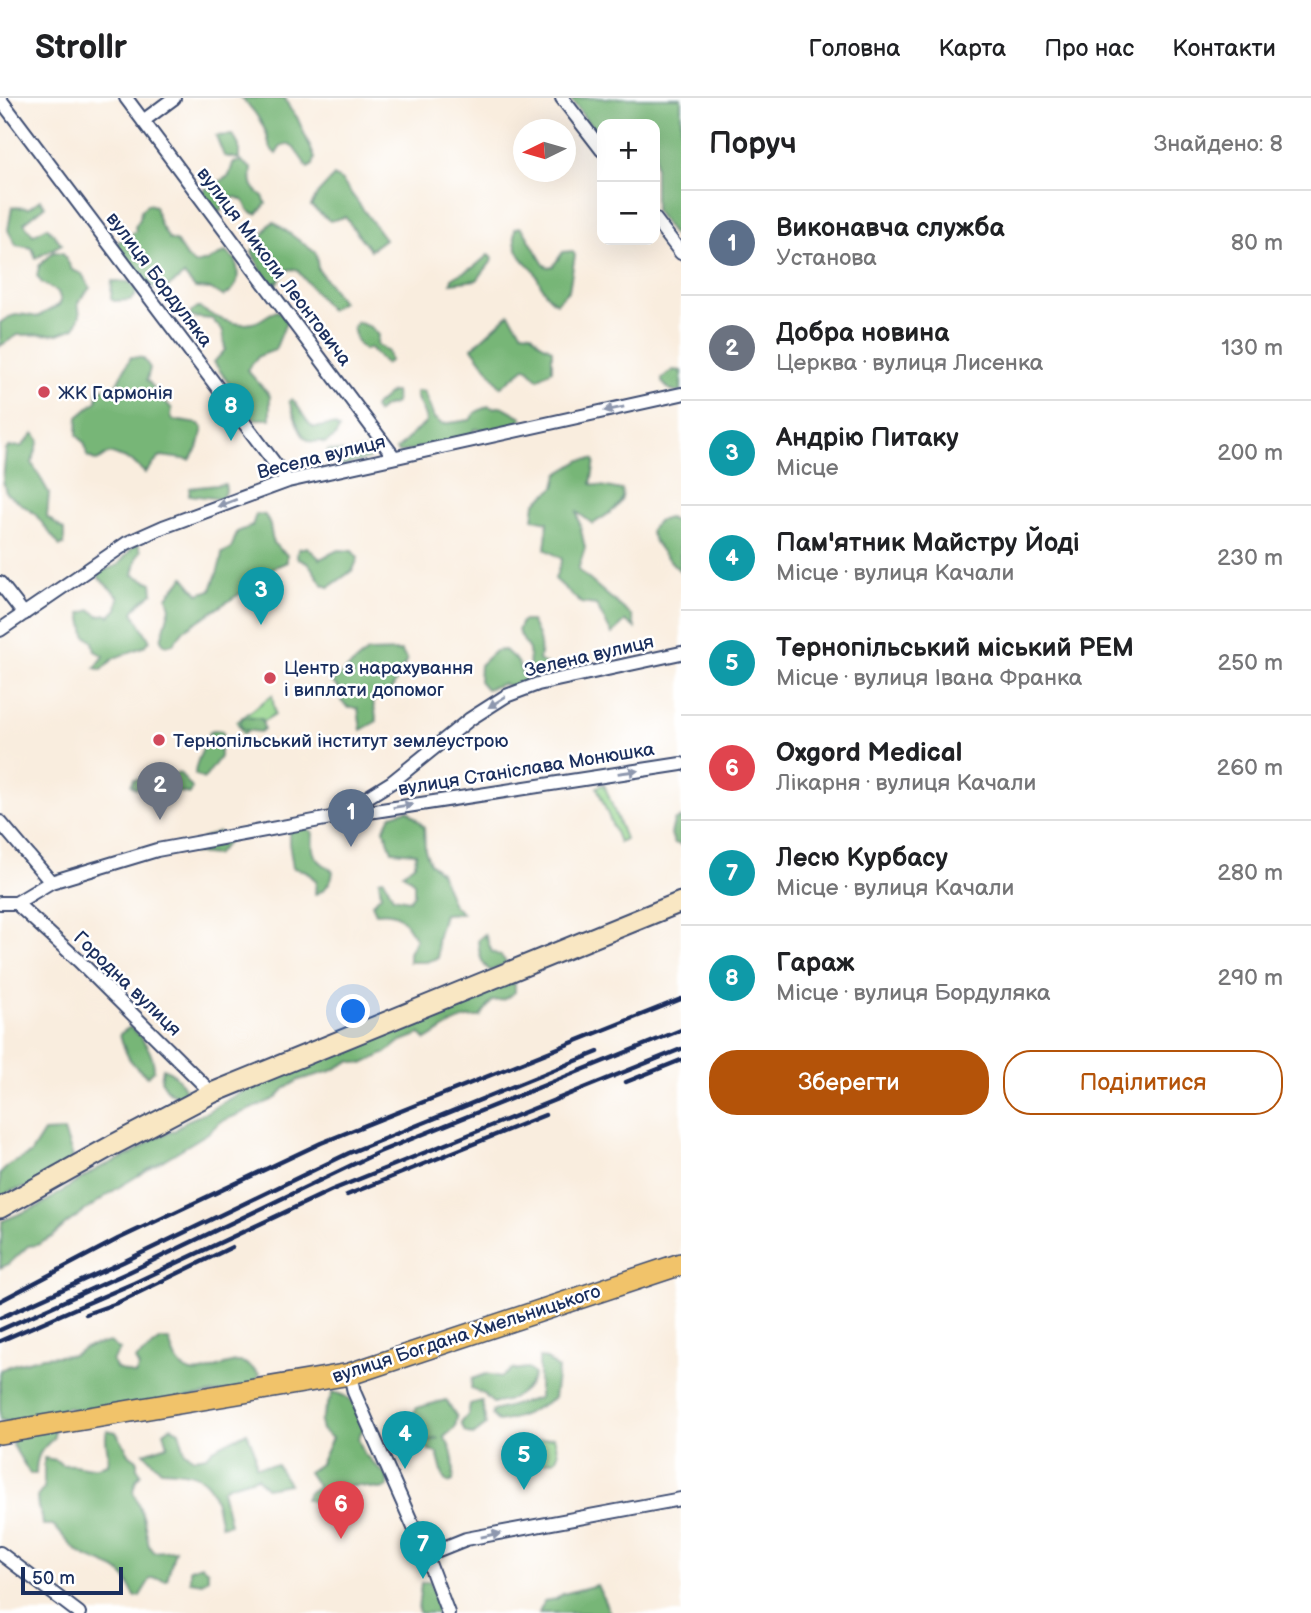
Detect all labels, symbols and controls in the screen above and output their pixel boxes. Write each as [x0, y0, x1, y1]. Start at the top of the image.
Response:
text: Strollr [35, 28, 127, 68]
text: Головна [809, 34, 901, 63]
text: Карта [939, 34, 1006, 63]
text: Про нас [1044, 34, 1134, 63]
text: Контакти [1172, 34, 1276, 63]
north arrow [513, 119, 576, 182]
map controls [597, 119, 660, 245]
button: + [597, 119, 660, 182]
text: Поруч [709, 126, 797, 162]
text: Знайдено: 8 [1154, 130, 1283, 158]
street label: вулиця Миколи Леонтовича [192, 163, 356, 371]
button: − [597, 182, 660, 245]
street label: вулиця Бордуляка [101, 208, 217, 352]
text: Виконавча служба [776, 213, 1005, 244]
text: 1 [727, 229, 737, 257]
text: 80 m [1231, 229, 1283, 257]
text: Установа [776, 244, 877, 272]
text: Добра новина [776, 318, 949, 349]
text: 2 [725, 334, 739, 362]
text: 130 m [1221, 334, 1283, 362]
text: Церква · вулиця Лисенка [776, 349, 1043, 377]
place label: ЖК Гармонія [58, 382, 173, 405]
pin: 8 [208, 383, 254, 441]
marker: ЖК Гармонія [36, 384, 52, 400]
one-way arrow [603, 403, 625, 414]
text: Андрію Питаку [776, 423, 959, 454]
street label: Весела вулиця [255, 430, 388, 485]
text: 3 [725, 439, 739, 467]
text: 200 m [1217, 439, 1283, 467]
text: Місце [776, 454, 839, 482]
one-way arrow [216, 497, 237, 508]
text: Пам'ятник Майстру Йоді [776, 528, 1080, 559]
text: 4 [725, 544, 739, 572]
text: 230 m [1217, 544, 1283, 572]
text: Місце · вулиця Качали [776, 559, 1014, 587]
pin: 3 [238, 567, 284, 625]
street label: Зелена вулиця [522, 630, 656, 683]
text: Тернопільський міський РЕМ [776, 633, 1134, 664]
text: 5 [725, 649, 739, 677]
text: 250 m [1217, 649, 1283, 677]
place label: Центр з нарахування і виплати допомог [284, 657, 473, 702]
text: Місце · вулиця Івана Франка [776, 664, 1082, 692]
marker: Центр з нарахування і виплати допомог [262, 670, 278, 686]
one-way arrow [488, 695, 507, 708]
place label: Тернопільський інститут землеустрою [173, 730, 508, 753]
marker: Тернопільський інститут землеустрою [151, 732, 167, 748]
street label: вулиця Станіслава Монюшка [397, 738, 656, 801]
text: Oxgord Medical [776, 738, 962, 769]
text: 6 [725, 754, 739, 782]
text: 260 m [1217, 754, 1283, 782]
pin: 2 [137, 762, 183, 820]
one-way arrow [617, 766, 639, 777]
text: Лікарня · вулиця Качали [776, 769, 1036, 797]
pin: 1 [328, 789, 374, 847]
one-way arrow [392, 800, 414, 811]
text: Лесю Курбасу [776, 843, 948, 874]
text: 7 [726, 859, 738, 887]
text: 280 m [1217, 859, 1283, 887]
text: Місце · вулиця Качали [776, 874, 1014, 902]
street label: Городна вулиця [68, 927, 186, 1041]
text: Гараж [776, 948, 854, 979]
text: 8 [725, 964, 739, 992]
text: 290 m [1217, 964, 1283, 992]
text: Місце · вулиця Бордуляка [776, 979, 1051, 1007]
your location [336, 994, 370, 1028]
button: Зберегти [709, 1050, 989, 1115]
button: Поділитися [1003, 1050, 1283, 1115]
street label: вулиця Богдана Хмельницького [329, 1280, 604, 1389]
pin: 4 [382, 1411, 428, 1469]
pin: 5 [501, 1432, 547, 1490]
pin: 6 [318, 1481, 364, 1539]
pin: 7 [400, 1521, 446, 1579]
one-way arrow [480, 1529, 502, 1540]
scale bar [21, 1564, 122, 1596]
text: 50 m [32, 1567, 75, 1590]

